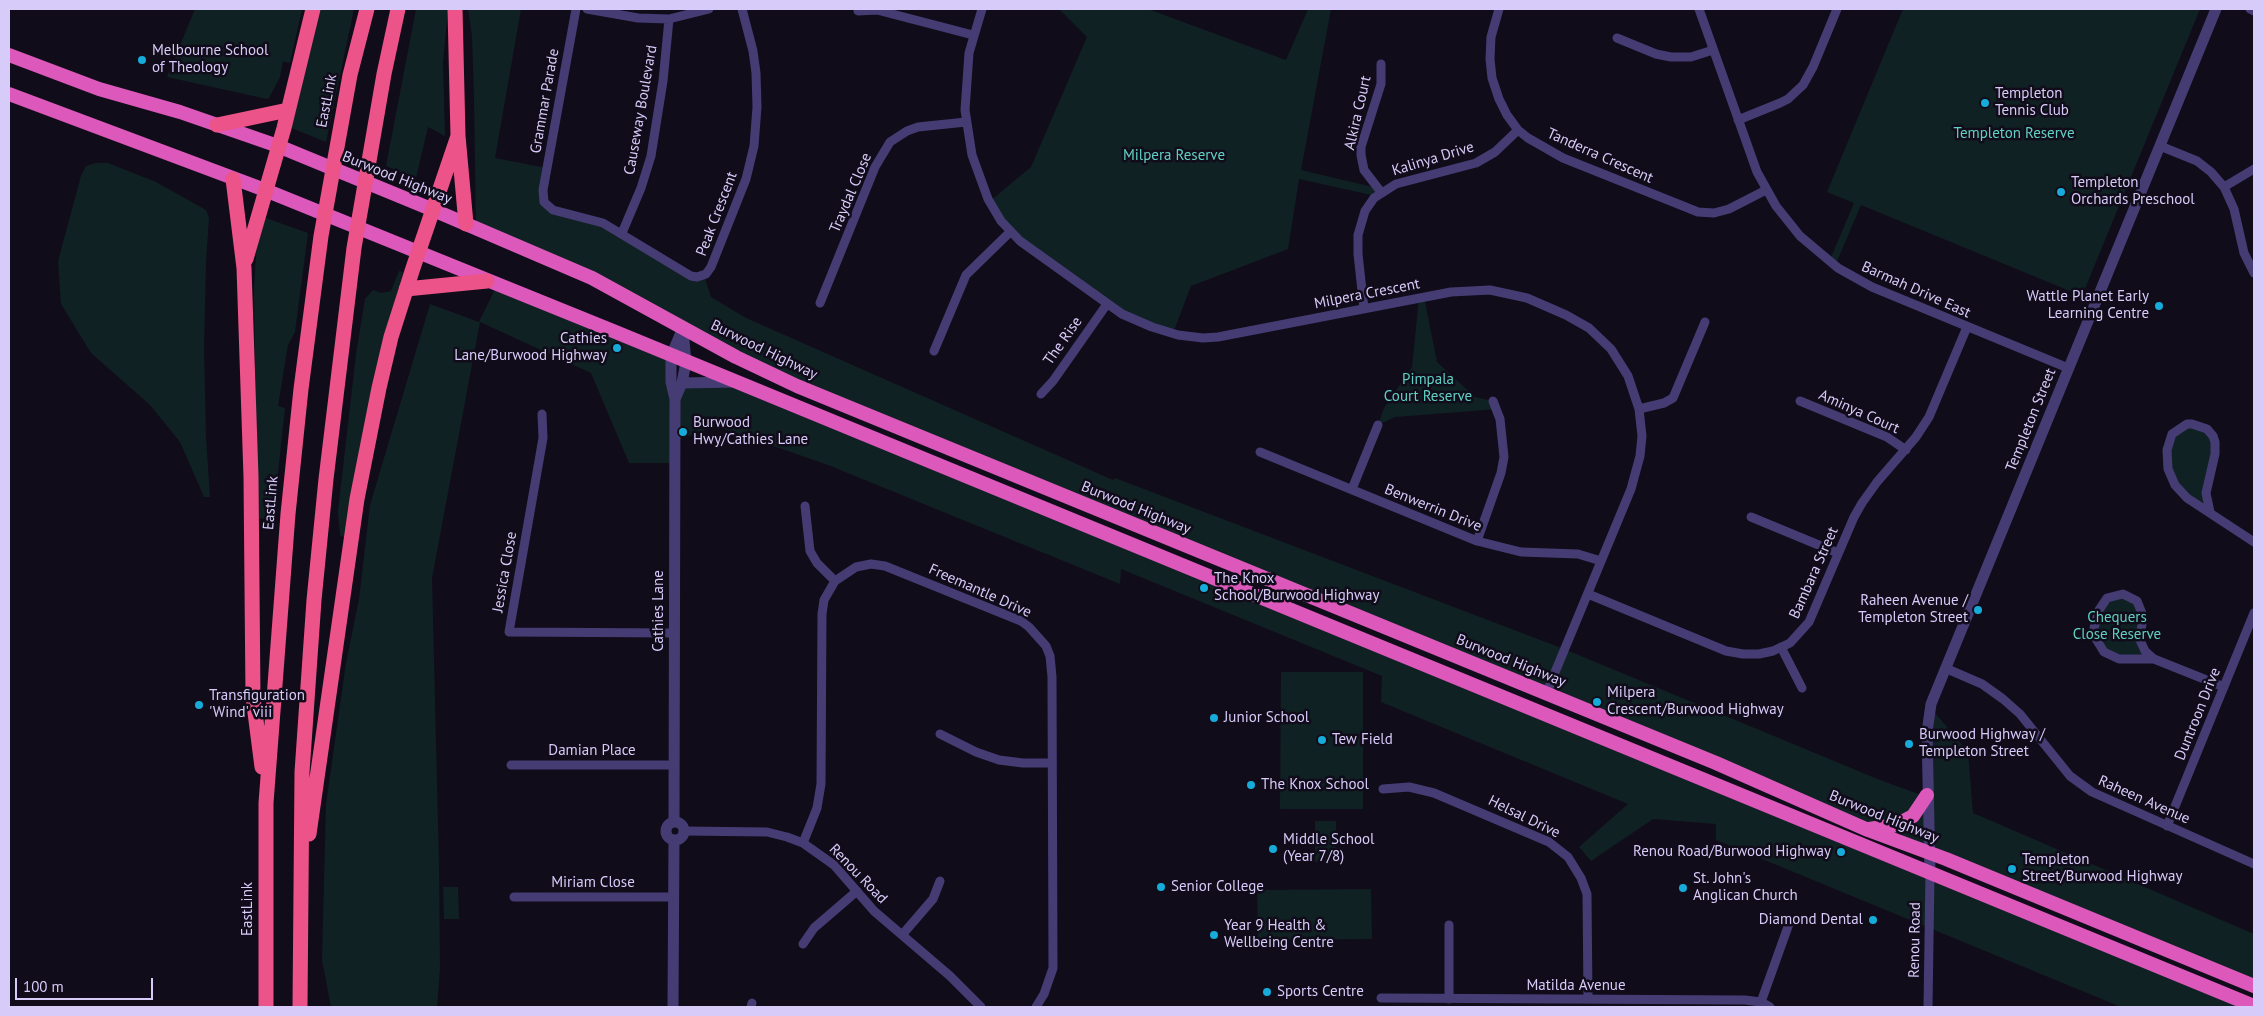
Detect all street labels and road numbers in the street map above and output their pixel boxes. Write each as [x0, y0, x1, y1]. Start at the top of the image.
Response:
street label: Causeway Boulevard [621, 44, 661, 176]
street label: Grammar Parade [527, 47, 563, 155]
street label: EastLink [313, 73, 341, 129]
street label: Alkira Court [1341, 74, 1375, 152]
street label: Tanderra Crescent [1544, 125, 1656, 187]
street label: Kalinya Drive [1390, 138, 1476, 180]
street label: Burwood Highway [339, 148, 455, 208]
street label: Traydal Close [826, 150, 876, 236]
street label: Peak Crescent [693, 169, 741, 259]
street label: Barmah Drive East [1859, 258, 1973, 322]
street label: Milpera Crescent [1313, 275, 1421, 313]
street label: The Rise [1040, 313, 1086, 369]
street label: Burwood Highway [708, 316, 820, 384]
street label: Templeton Street [2002, 366, 2060, 474]
street label: Aminya Court [1816, 386, 1902, 438]
street label: EastLink [260, 475, 282, 531]
street label: Burwood Highway [1078, 478, 1194, 538]
street label: Benwerrin Drive [1382, 480, 1484, 536]
street label: Bambara Street [1786, 524, 1842, 622]
street label: Jessica Close [489, 530, 521, 614]
street label: Freemantle Drive [926, 560, 1034, 622]
street label: Cathies Lane [650, 570, 668, 652]
street label: Burwood Highway [1453, 631, 1569, 691]
street label: Duntroon Drive [2171, 665, 2225, 763]
street label: Damian Place [548, 742, 636, 760]
street label: Raheen Avenue [2095, 772, 2193, 828]
street label: Burwood Highway [1826, 787, 1942, 847]
street label: Helsal Drive [1485, 792, 1563, 842]
street label: Renou Road [825, 840, 891, 908]
street label: Miriam Close [551, 874, 635, 892]
street label: EastLink [239, 882, 257, 936]
street label: Renou Road [1905, 902, 1925, 978]
street label: Matilda Avenue [1526, 977, 1626, 995]

